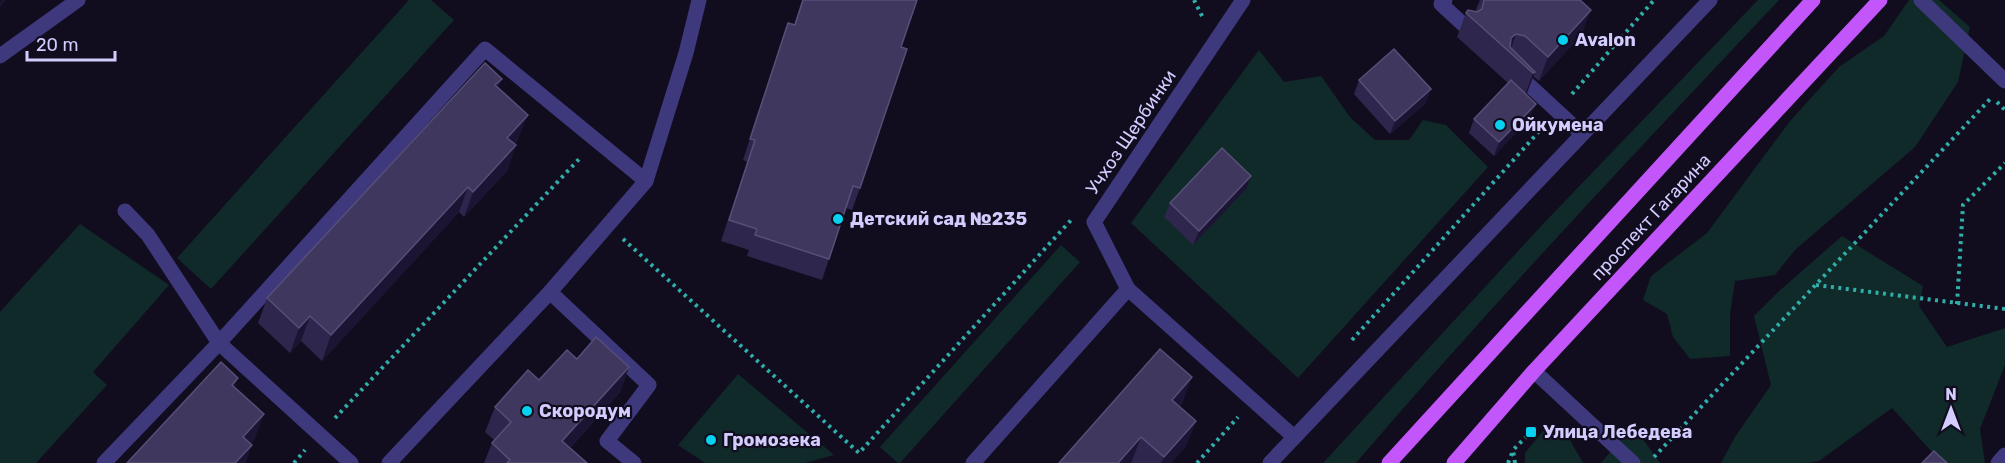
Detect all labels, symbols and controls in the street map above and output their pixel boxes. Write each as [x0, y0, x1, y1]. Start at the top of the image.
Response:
scale bar [27, 24, 116, 62]
place label: Avalon [1575, 29, 1636, 51]
marker: Avalon [1556, 33, 1570, 47]
text: 20 m [36, 34, 78, 56]
street label: Учхоз Щербинки [1081, 66, 1181, 198]
place label: Ойкумена [1512, 114, 1604, 136]
marker: Ойкумена [1493, 118, 1507, 132]
street label: проспект Гагарина [1587, 149, 1715, 285]
place label: Детский сад №235 [850, 208, 1027, 230]
marker: Детский сад №235 [831, 212, 845, 226]
north arrow [1921, 379, 1981, 439]
text: N [1945, 385, 1957, 404]
place label: Скородум [539, 400, 631, 422]
marker: Скородум [520, 404, 534, 418]
place label: Улица Лебедева [1543, 421, 1692, 443]
marker: Улица Лебедева [1524, 425, 1538, 439]
place label: Громозека [723, 429, 821, 451]
marker: Громозека [704, 433, 718, 447]

